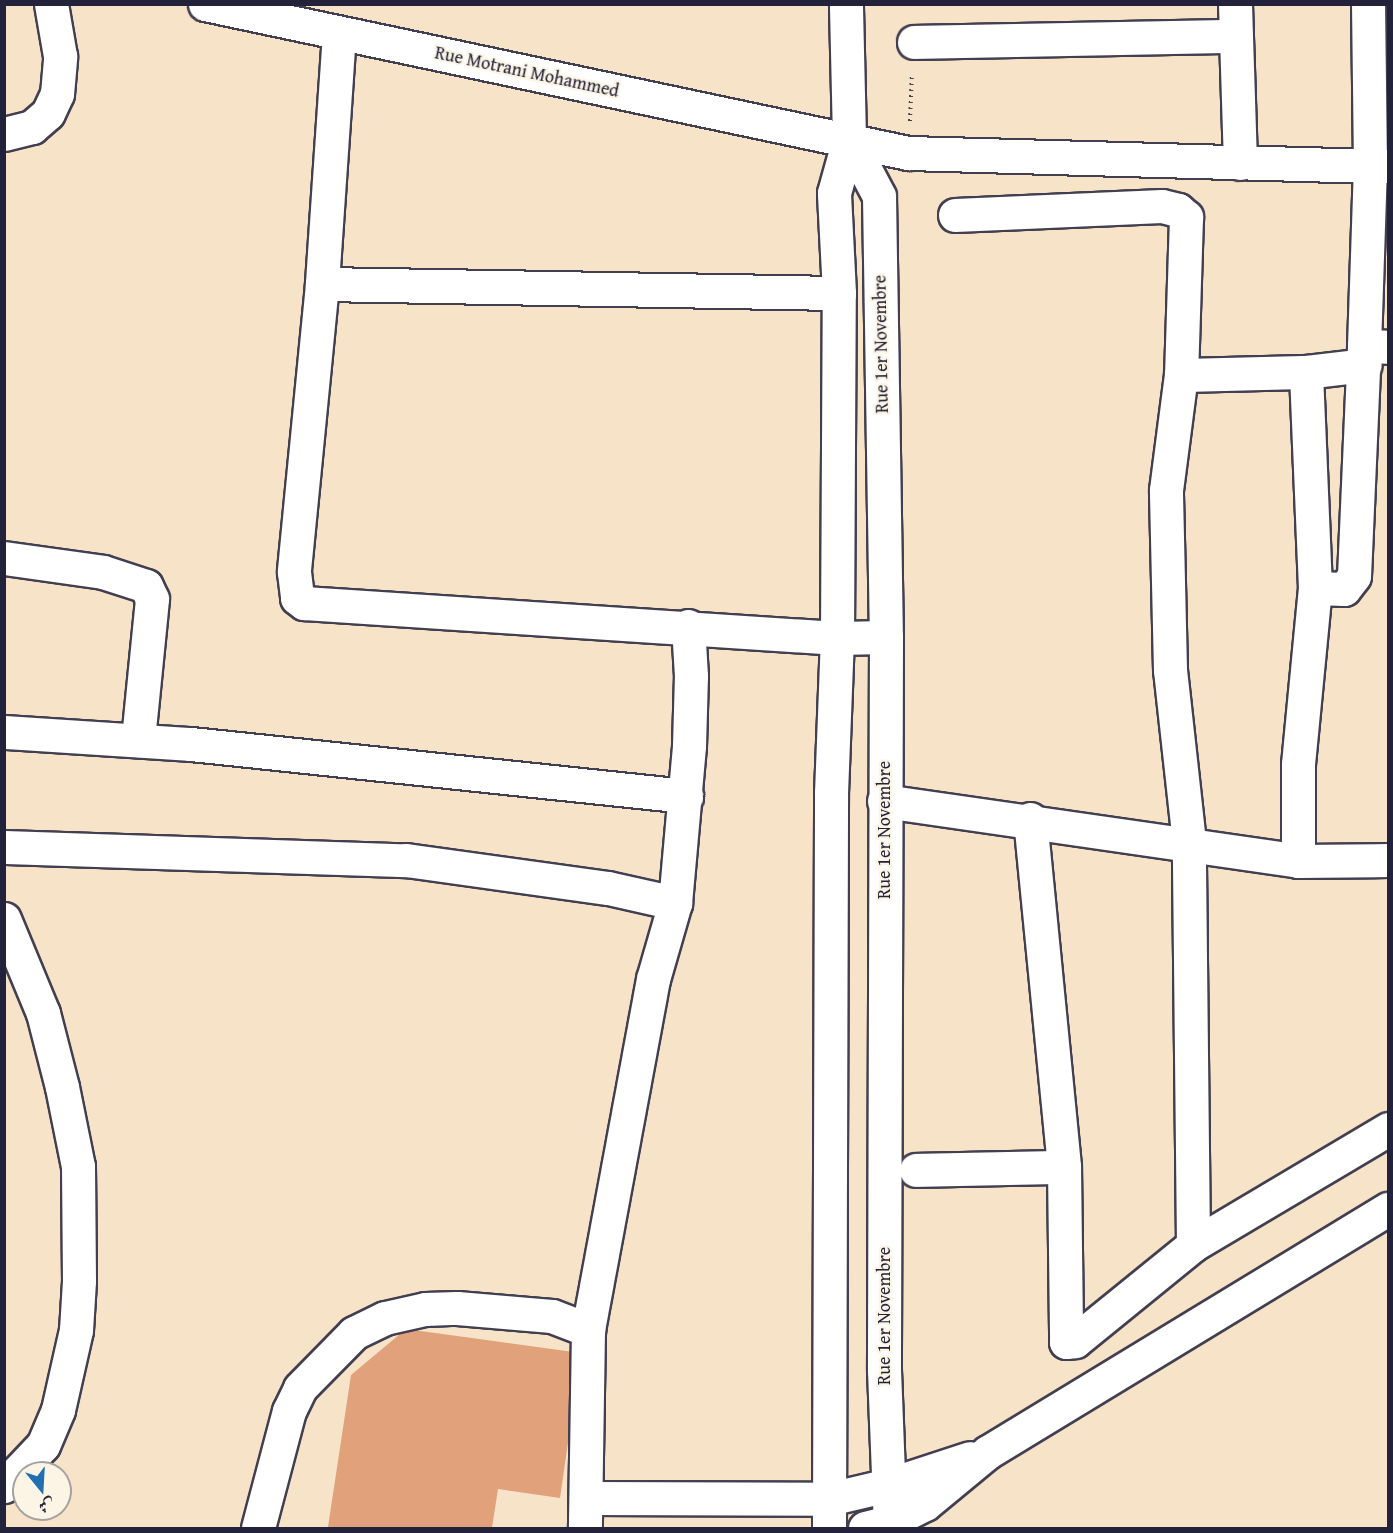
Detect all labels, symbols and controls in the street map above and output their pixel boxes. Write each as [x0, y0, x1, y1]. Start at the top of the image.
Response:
street label: Rue Motrani Mohammed [433, 42, 621, 102]
street label: Rue 1er Novembre [869, 275, 893, 413]
street label: Rue 1er Novembre [873, 761, 895, 899]
street label: Rue 1er Novembre [873, 1247, 895, 1385]
north arrow [12, 1461, 72, 1521]
text: ش [36, 1492, 58, 1520]

